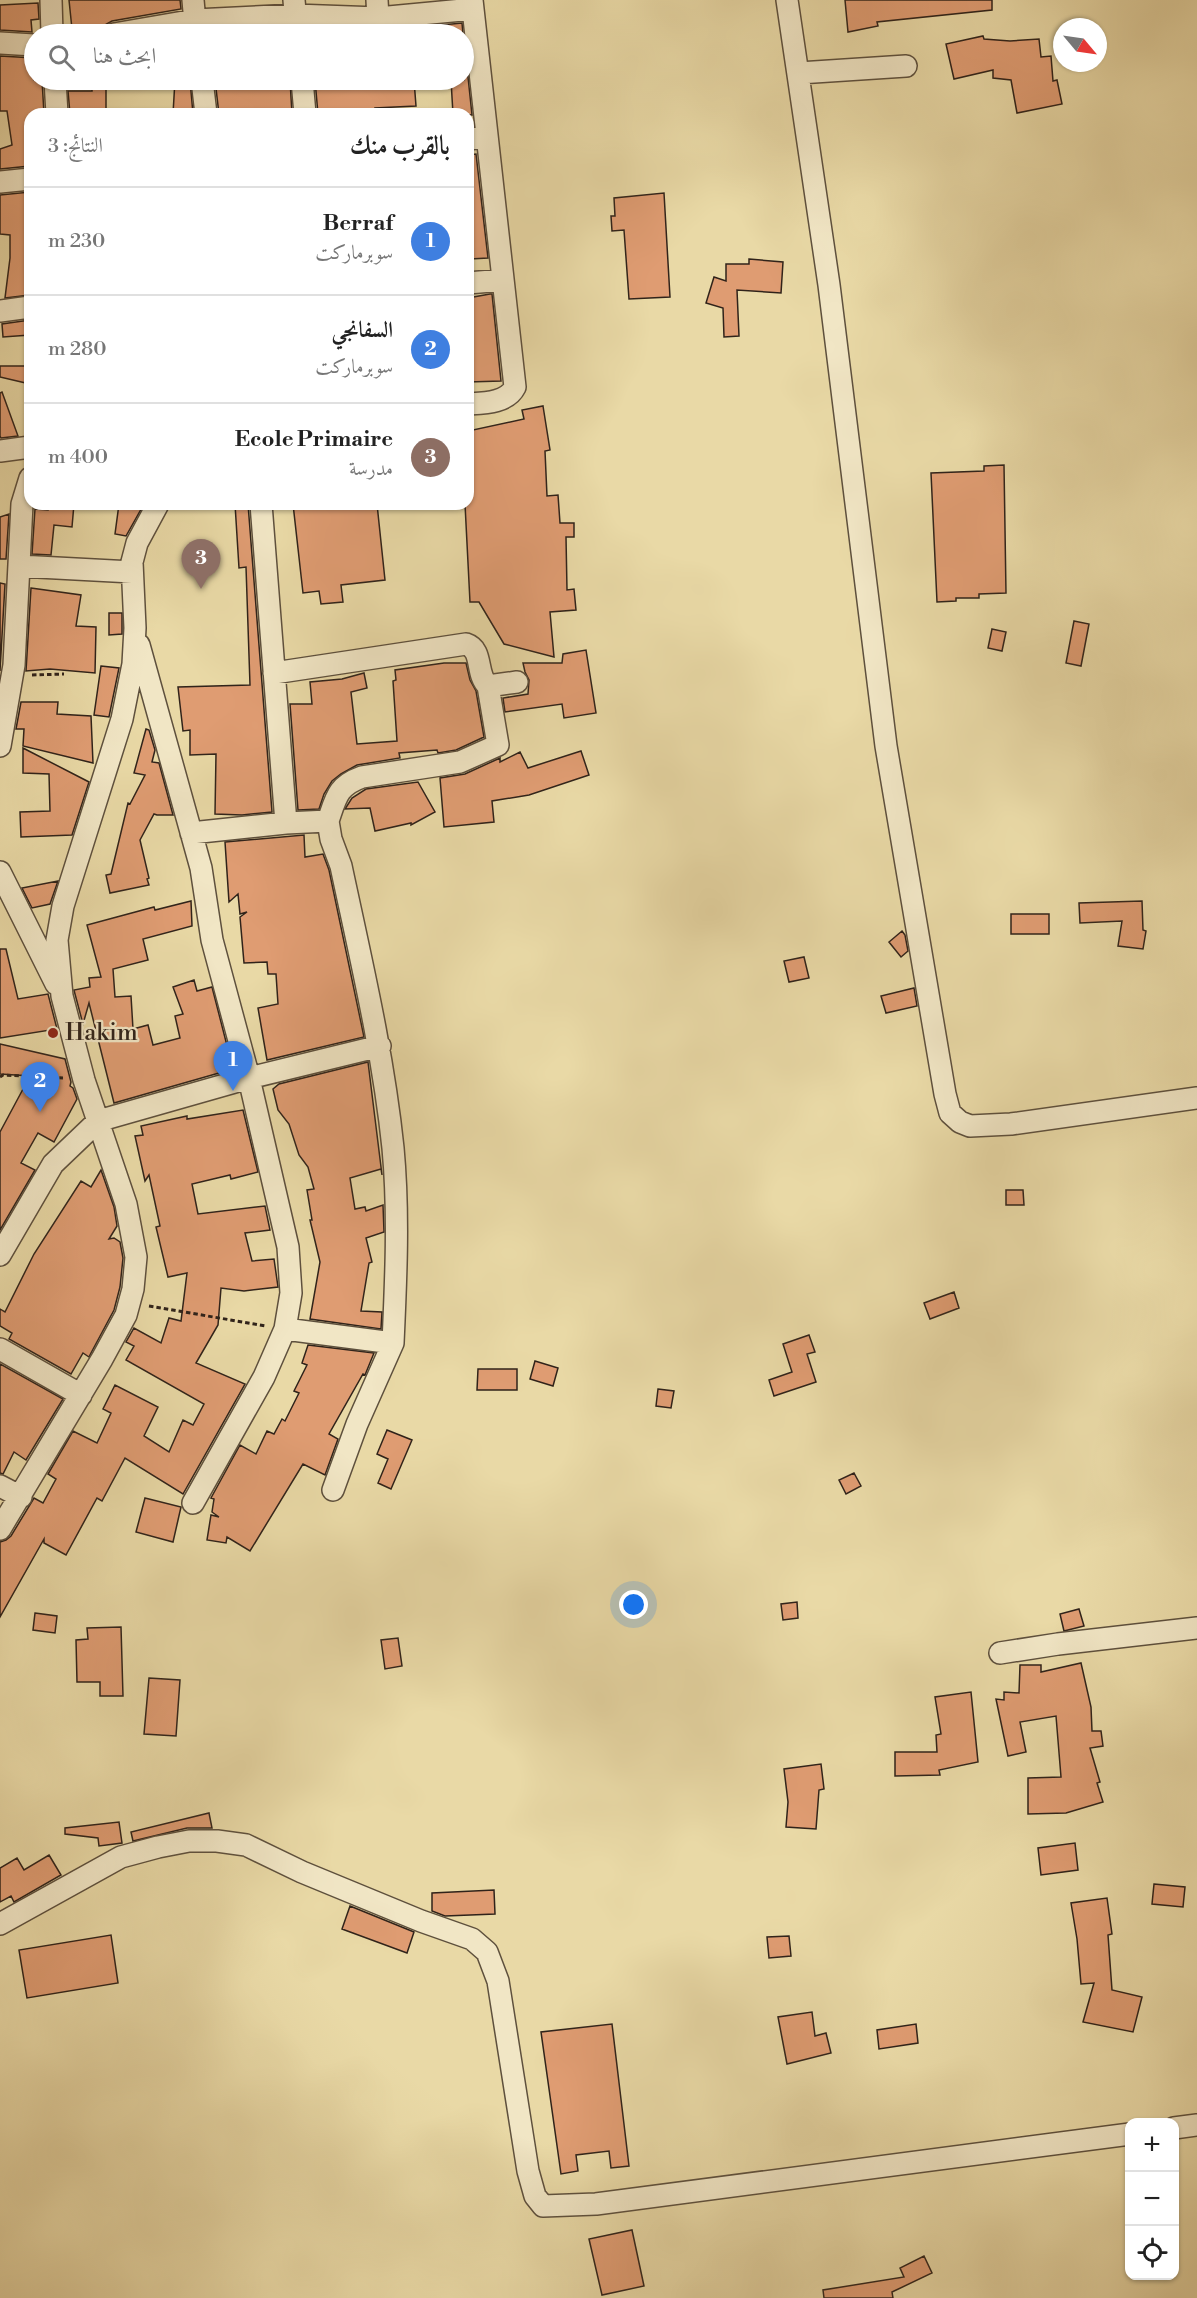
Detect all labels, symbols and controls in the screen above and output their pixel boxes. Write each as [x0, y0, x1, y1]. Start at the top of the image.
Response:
north arrow [1053, 18, 1107, 72]
search box [24, 24, 474, 90]
icon: search [45, 41, 78, 74]
text: ابحث هنا [93, 43, 156, 70]
text: بالقرب منك [350, 130, 450, 162]
text: النتائج: 3 [48, 134, 103, 159]
text: Berraf [323, 210, 393, 237]
text: 230 m [48, 229, 105, 254]
text: 1 [426, 229, 435, 254]
text: سوبرماركت [315, 241, 393, 266]
text: السفانجي [332, 317, 393, 344]
text: 280 m [48, 337, 107, 362]
text: 2 [424, 337, 437, 362]
text: سوبرماركت [315, 355, 393, 380]
text: Ecole Primaire [235, 426, 393, 453]
text: 400 m [48, 445, 108, 470]
text: 3 [424, 445, 437, 470]
text: مدرسة [349, 457, 393, 482]
pin: 3 [182, 540, 220, 589]
place label: Hakim [65, 1018, 138, 1048]
marker: Hakim [46, 1026, 60, 1040]
pin: 1 [214, 1042, 252, 1091]
pin: 2 [20, 1062, 60, 1112]
your location [619, 1590, 648, 1619]
map controls [1125, 2118, 1179, 2280]
button: + [1125, 2118, 1179, 2172]
button: − [1125, 2172, 1179, 2226]
button: locate [1125, 2226, 1179, 2280]

